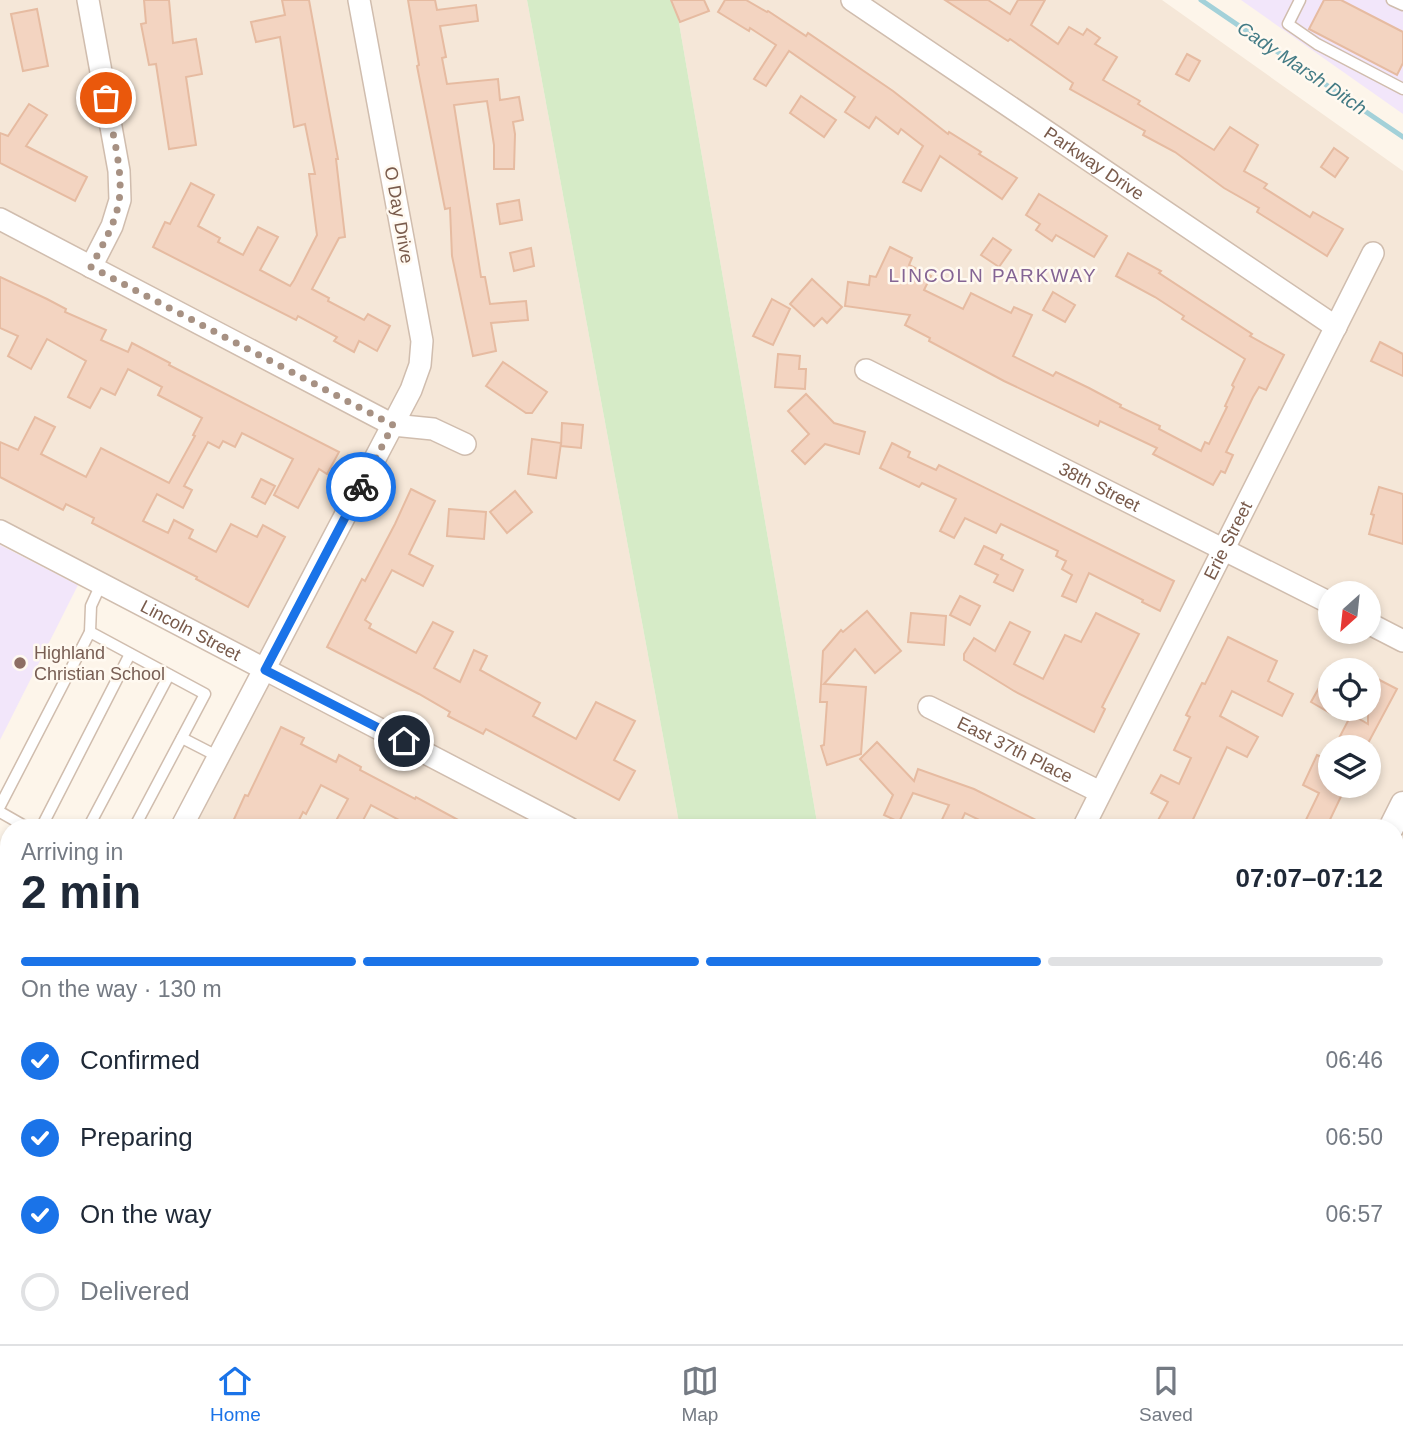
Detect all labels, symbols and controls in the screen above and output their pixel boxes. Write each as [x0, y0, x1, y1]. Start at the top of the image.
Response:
water label: Cady Marsh Ditch [1234, 17, 1370, 119]
pin [76, 68, 136, 128]
icon: bag [87, 79, 125, 117]
street label: Parkway Drive [1040, 123, 1148, 204]
street label: O Day Drive [381, 165, 417, 265]
district label: LINCOLN PARKWAY [888, 265, 1098, 286]
courier [326, 452, 396, 522]
street label: 38th Street [1055, 458, 1143, 516]
icon: bike [342, 468, 380, 506]
street label: Erie Street [1200, 498, 1256, 583]
north arrow [1318, 581, 1381, 644]
map controls [1318, 581, 1381, 798]
street label: Lincoln Street [137, 596, 244, 665]
place label: Highland Christian School [34, 643, 165, 684]
marker: Highland Christian School [12, 655, 28, 671]
button: locate [1318, 658, 1381, 721]
pin [374, 711, 434, 771]
street label: East 37th Place [954, 713, 1076, 787]
icon: home [385, 722, 423, 760]
button: layers [1318, 735, 1381, 798]
text: Arriving in [21, 839, 123, 865]
text: 07:07–07:12 [1236, 863, 1383, 893]
text: 2 min [21, 866, 141, 918]
text: On the way · 130 m [21, 976, 222, 1002]
icon: check [21, 1042, 59, 1080]
text: Confirmed [80, 1045, 200, 1075]
text: 06:46 [1325, 1047, 1383, 1073]
icon: check [21, 1119, 59, 1157]
text: Preparing [80, 1122, 193, 1152]
text: 06:50 [1325, 1124, 1383, 1150]
icon: check [21, 1196, 59, 1234]
text: On the way [80, 1199, 212, 1229]
text: 06:57 [1325, 1201, 1383, 1227]
text: Delivered [80, 1276, 190, 1306]
tab: Home [210, 1362, 261, 1426]
tab: Map [681, 1362, 719, 1426]
tab: Saved [1139, 1362, 1193, 1426]

